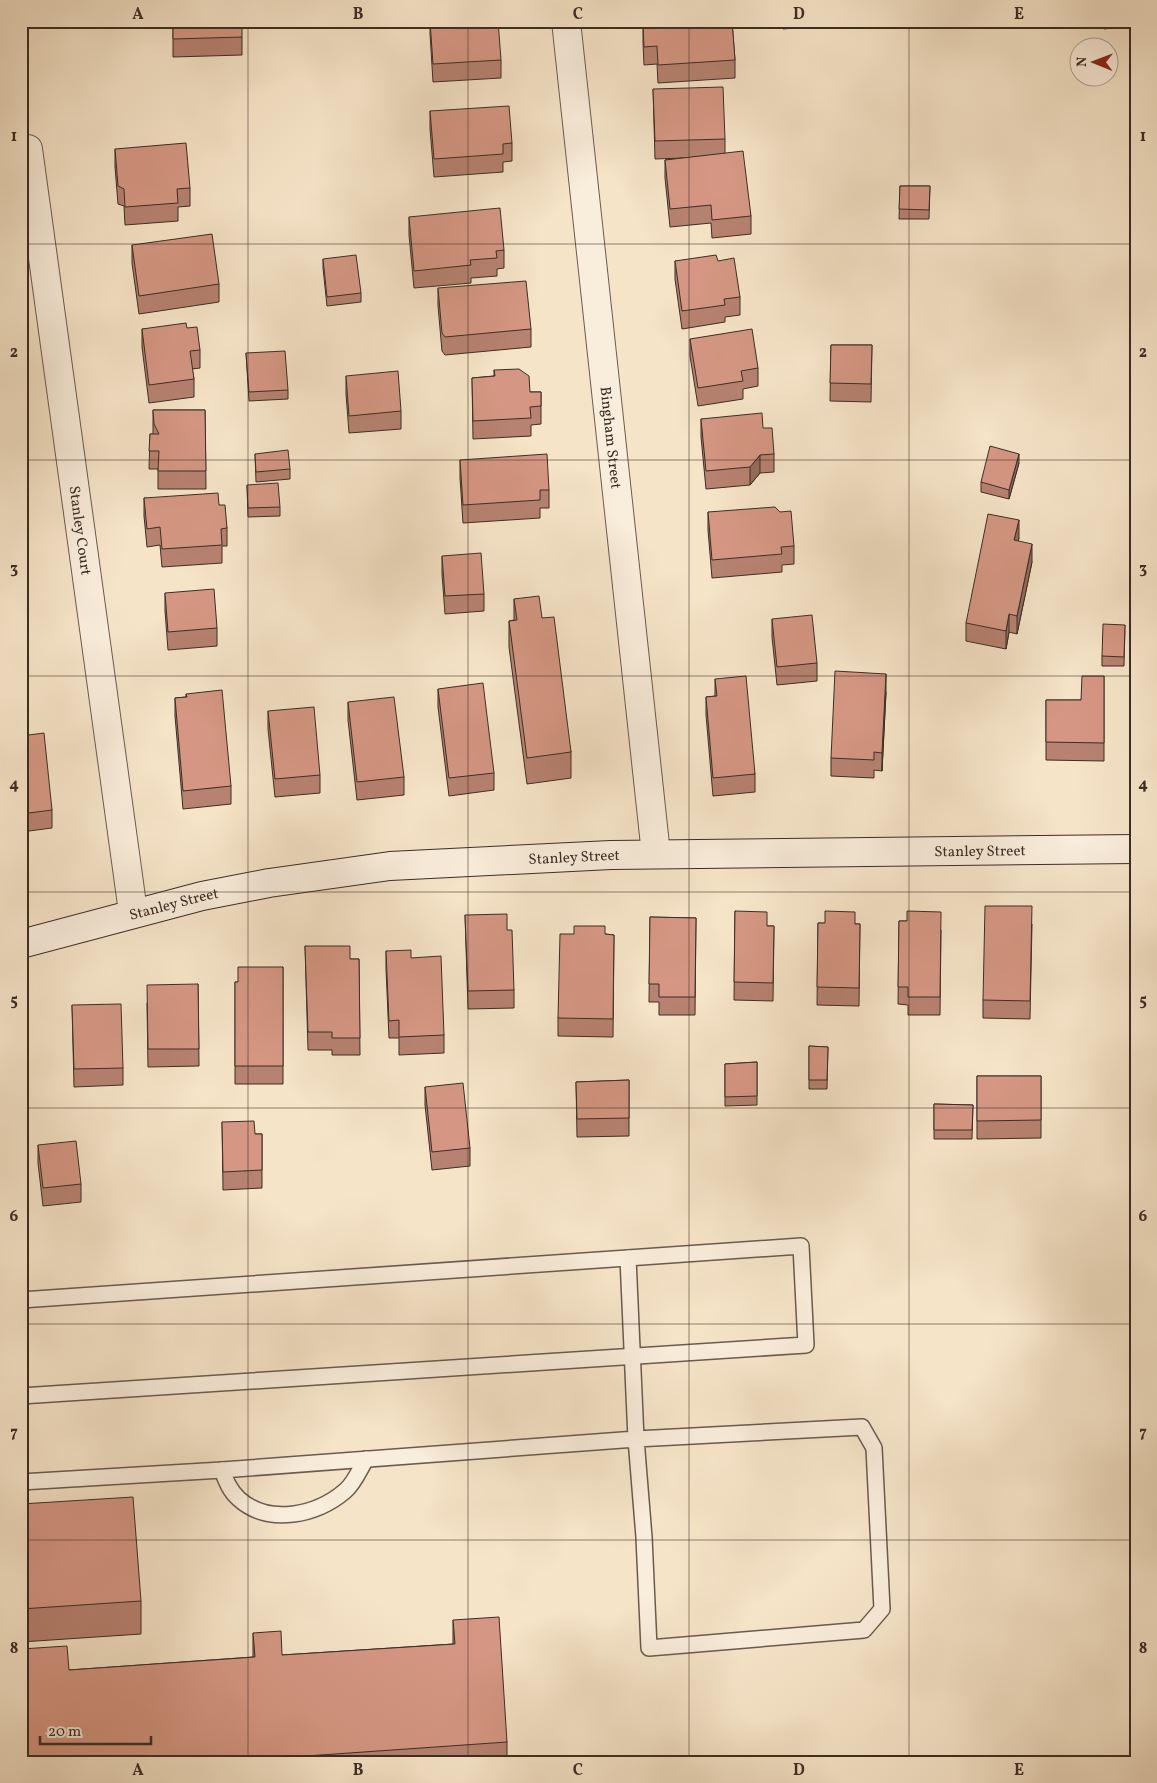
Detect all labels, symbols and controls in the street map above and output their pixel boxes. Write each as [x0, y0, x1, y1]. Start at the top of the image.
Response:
text: A [132, 4, 144, 26]
text: B [353, 4, 364, 26]
text: C [573, 4, 583, 26]
text: D [793, 4, 805, 26]
text: E [1014, 4, 1024, 26]
north arrow [1070, 38, 1120, 88]
text: N [1073, 57, 1092, 67]
text: 1 [11, 126, 17, 148]
text: 1 [1140, 126, 1146, 148]
text: 2 [10, 342, 18, 364]
text: 2 [1139, 342, 1147, 364]
street label: Bingham Street [594, 386, 625, 490]
street label: Stanley Court [62, 485, 96, 577]
text: 3 [10, 558, 18, 580]
text: 3 [1139, 558, 1147, 580]
text: 4 [9, 774, 19, 796]
text: 4 [1138, 774, 1148, 796]
street label: Stanley Street [934, 841, 1026, 863]
street label: Stanley Street [528, 846, 620, 871]
street label: Stanley Street [127, 884, 220, 927]
text: 5 [10, 990, 18, 1012]
text: 5 [1139, 990, 1147, 1012]
text: 6 [10, 1206, 19, 1228]
text: 6 [1139, 1206, 1148, 1228]
text: 7 [10, 1422, 18, 1444]
text: 7 [1139, 1422, 1147, 1444]
text: 8 [10, 1638, 18, 1660]
text: 8 [1139, 1638, 1147, 1660]
scale bar [40, 1713, 151, 1745]
text: 20 m [48, 1722, 81, 1743]
text: A [132, 1760, 144, 1782]
text: B [353, 1760, 364, 1782]
text: C [573, 1760, 583, 1782]
text: D [793, 1760, 805, 1782]
text: E [1014, 1760, 1024, 1782]

